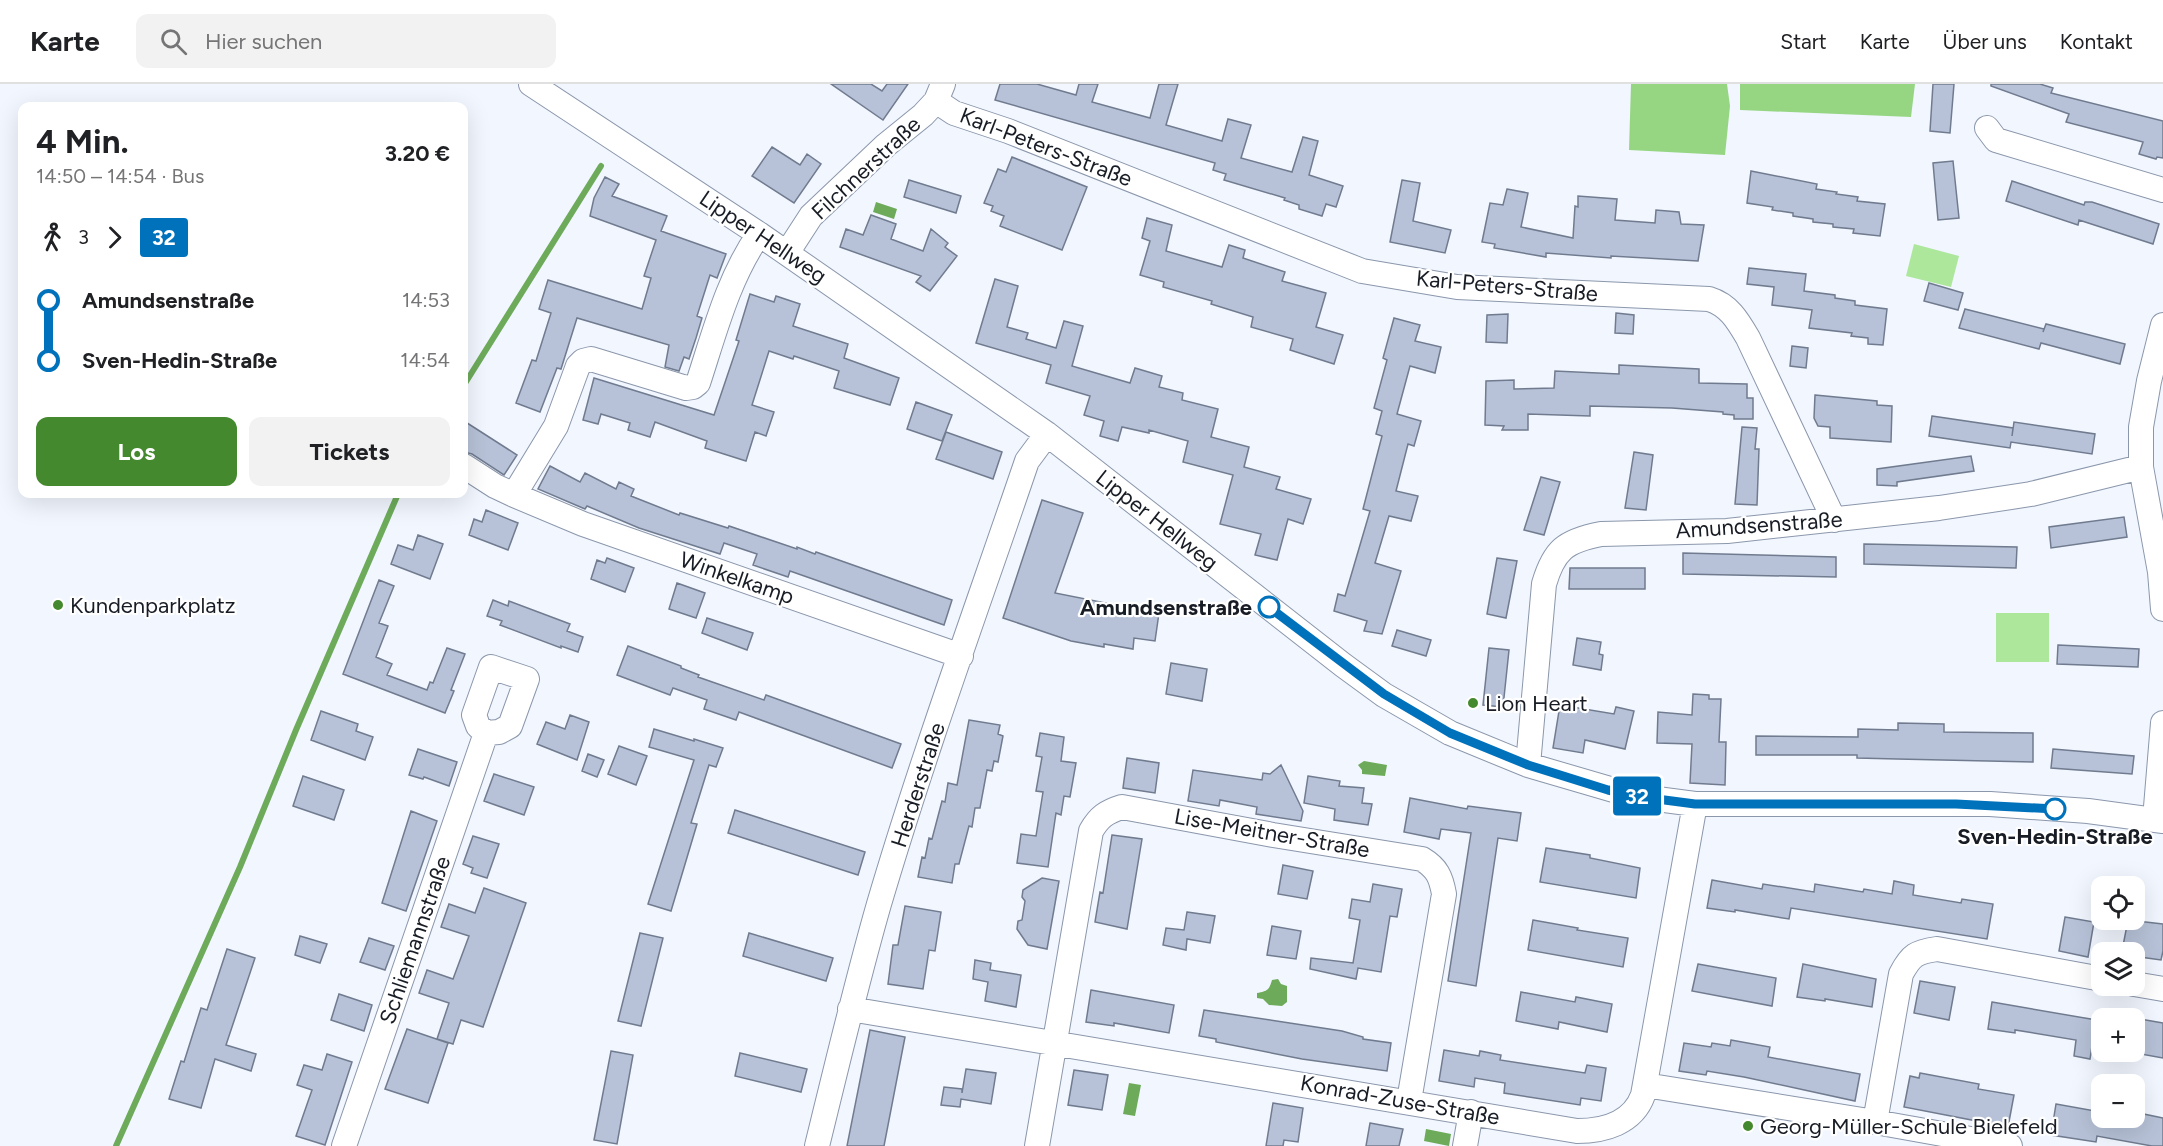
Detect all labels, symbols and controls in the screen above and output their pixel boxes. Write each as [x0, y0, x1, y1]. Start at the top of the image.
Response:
search box [136, 14, 556, 68]
text: Karte [30, 24, 100, 58]
icon: search [157, 25, 190, 58]
text: Hier suchen [205, 28, 322, 55]
text: Start [1780, 29, 1827, 54]
text: Karte [1860, 29, 1910, 54]
text: Über uns [1943, 29, 2027, 54]
text: Kontakt [2060, 29, 2133, 54]
street label: Karl-Peters-Straße [956, 102, 1136, 192]
street label: Filchnerstraße [806, 111, 926, 225]
text: 4 Min. [36, 122, 129, 161]
text: 3.20 € [385, 140, 450, 167]
text: 14:50 – 14:54 · Bus [36, 164, 204, 188]
street label: Lipper Hellweg [694, 185, 832, 289]
icon: walk [36, 221, 69, 254]
icon: forward [98, 221, 131, 254]
text: 3 [78, 225, 89, 249]
text: 32 [152, 225, 176, 250]
street label: Karl-Peters-Straße [1415, 265, 1599, 307]
text: Amundsenstraße [82, 287, 254, 314]
text: 14:53 [402, 288, 450, 312]
text: Sven-Hedin-Straße [82, 347, 277, 374]
text: 14:54 [400, 348, 450, 372]
button: Los [36, 417, 237, 486]
button: Tickets [249, 417, 450, 486]
street label: Lipper Hellweg [1091, 464, 1223, 576]
street label: Amundsenstraße [1675, 506, 1843, 544]
street label: Winkelkamp [676, 546, 798, 610]
place label: Kundenparkplatz [70, 592, 236, 619]
place label: Amundsenstraße [1080, 594, 1252, 621]
marker: Amundsenstraße [1258, 596, 1280, 618]
marker: Kundenparkplatz [51, 598, 65, 612]
place label: Lion Heart [1485, 690, 1588, 717]
marker: Lion Heart [1466, 696, 1480, 710]
street label: Herderstraße [885, 719, 951, 851]
line badge: 32 [1610, 776, 1664, 816]
text: 32 [1625, 784, 1649, 809]
marker: Sven-Hedin-Straße [2044, 798, 2066, 820]
street label: Lise-Meitner-Straße [1172, 803, 1372, 863]
place label: Sven-Hedin-Straße [1957, 823, 2153, 850]
street label: Schliemannstraße [374, 853, 456, 1027]
map controls [2091, 876, 2145, 1128]
button: locate [2091, 876, 2145, 930]
button: layers [2091, 942, 2145, 996]
button: + [2091, 1008, 2145, 1062]
street label: Konrad-Zuse-Straße [1298, 1069, 1502, 1131]
button: − [2091, 1074, 2145, 1128]
place label: Georg-Müller-Schule Bielefeld [1760, 1113, 2058, 1140]
marker: Georg-Müller-Schule Bielefeld [1741, 1119, 1755, 1133]

